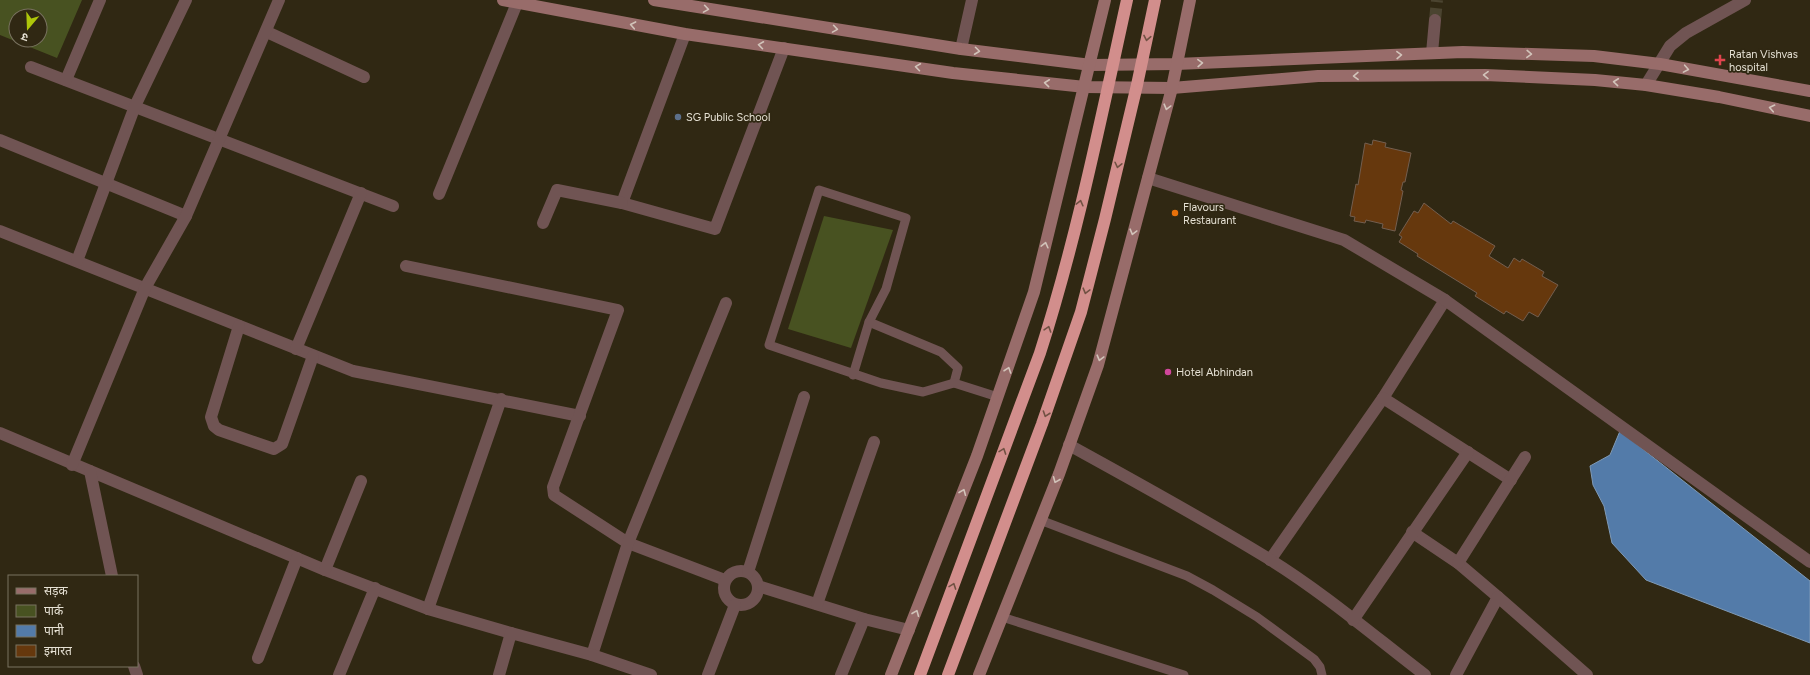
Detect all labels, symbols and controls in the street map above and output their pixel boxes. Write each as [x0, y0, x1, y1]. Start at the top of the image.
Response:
one-way arrow [703, 4, 710, 13]
north arrow [8, 8, 48, 48]
one-way arrow [630, 21, 636, 29]
one-way arrow [832, 24, 838, 33]
text: उ [19, 30, 30, 44]
one-way arrow [1143, 35, 1151, 41]
one-way arrow [758, 41, 764, 50]
one-way arrow [974, 46, 980, 55]
place label: Ratan Vishvas hospital [1729, 48, 1798, 74]
one-way arrow [1396, 50, 1402, 59]
one-way arrow [1526, 50, 1532, 58]
marker: Ratan Vishvas hospital [1714, 54, 1726, 66]
one-way arrow [1197, 58, 1203, 67]
one-way arrow [914, 63, 921, 72]
one-way arrow [1683, 64, 1690, 72]
one-way arrow [1483, 71, 1489, 79]
one-way arrow [1353, 72, 1359, 80]
one-way arrow [1613, 78, 1619, 87]
one-way arrow [1044, 79, 1050, 88]
one-way arrow [1163, 103, 1172, 110]
one-way arrow [1769, 104, 1775, 113]
place label: SG Public School [686, 111, 770, 124]
marker: SG Public School [673, 112, 683, 122]
one-way arrow [1115, 162, 1123, 168]
one-way arrow [1076, 200, 1084, 206]
place label: Flavours Restaurant [1183, 201, 1237, 227]
marker: Flavours Restaurant [1170, 208, 1180, 218]
one-way arrow [1129, 228, 1138, 235]
one-way arrow [1041, 242, 1049, 249]
one-way arrow [1082, 287, 1091, 294]
one-way arrow [1043, 326, 1051, 333]
one-way arrow [1096, 354, 1105, 361]
one-way arrow [1003, 366, 1011, 373]
place label: Hotel Abhindan [1176, 366, 1253, 379]
marker: Hotel Abhindan [1163, 367, 1173, 377]
one-way arrow [1042, 411, 1051, 418]
one-way arrow [999, 448, 1007, 455]
one-way arrow [1053, 477, 1061, 484]
one-way arrow [959, 488, 967, 495]
legend [8, 575, 138, 667]
one-way arrow [949, 583, 957, 590]
text: सड़क [44, 584, 69, 598]
text: पार्क [44, 604, 64, 618]
one-way arrow [911, 609, 919, 616]
text: पानी [44, 623, 65, 638]
text: इमारत [44, 644, 73, 658]

